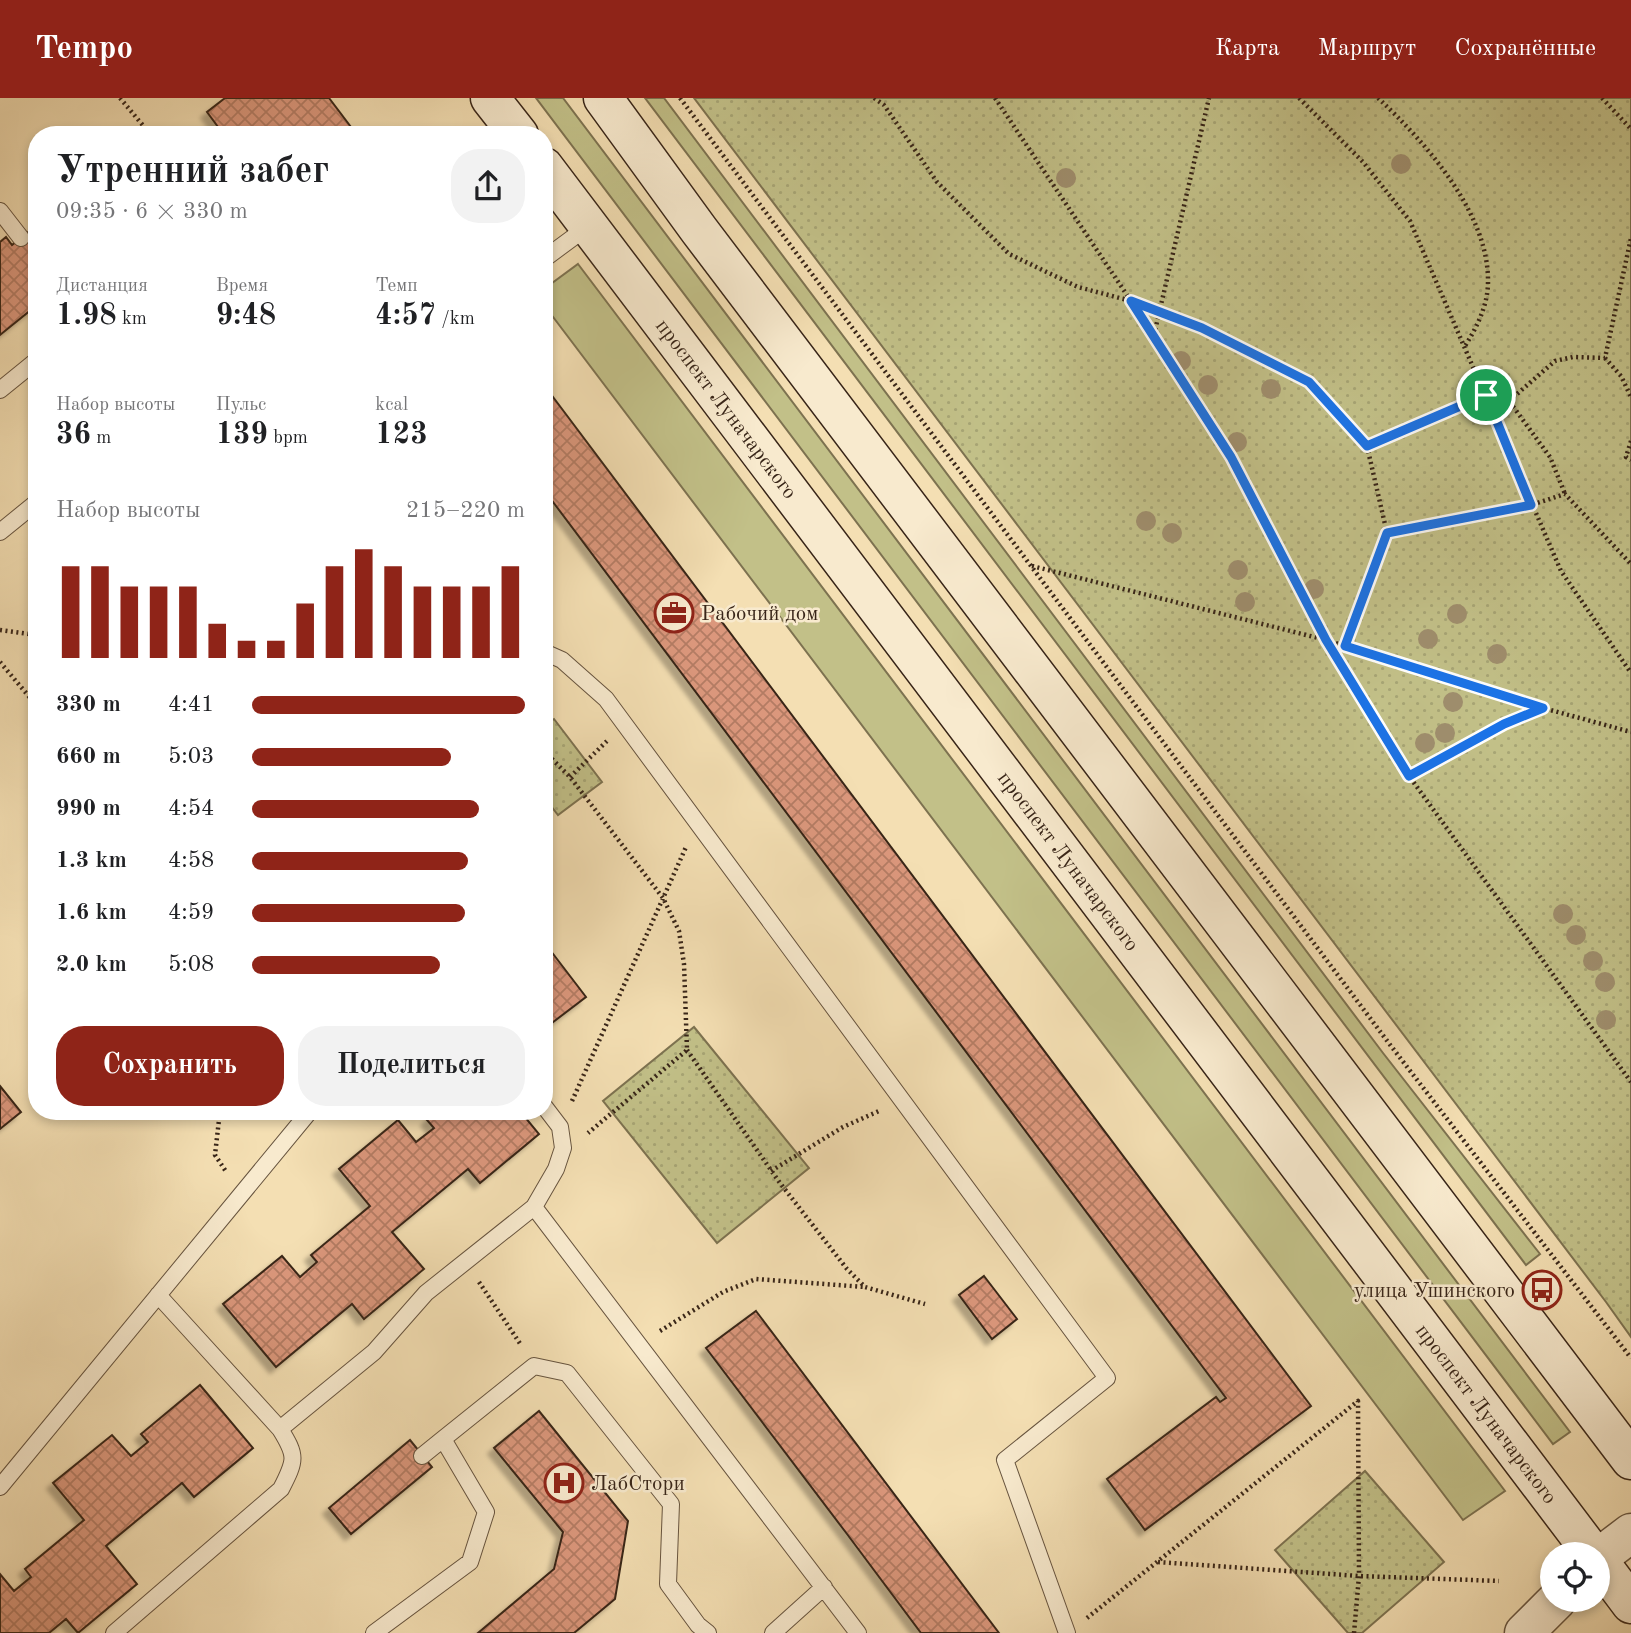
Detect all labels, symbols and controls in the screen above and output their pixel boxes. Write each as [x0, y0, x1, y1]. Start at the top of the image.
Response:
text: Tempo [35, 33, 133, 66]
text: Карта [1215, 37, 1280, 61]
text: Маршрут [1318, 37, 1416, 61]
text: Сохранённые [1454, 37, 1596, 61]
button: share [451, 149, 525, 223]
text: Утренний забег [56, 153, 329, 191]
text: 09:35 · 6 × 330 m [56, 200, 248, 223]
text: Дистанция [56, 277, 148, 296]
text: Время [216, 277, 268, 296]
text: Темп [375, 277, 418, 296]
text: 1.98 [56, 301, 117, 331]
text: 9:48 [216, 301, 276, 331]
text: 4:57 [375, 301, 436, 331]
text: km [117, 310, 147, 329]
text: /km [436, 310, 475, 329]
street label: проспект Луначарского [651, 316, 800, 503]
pin [1456, 365, 1516, 425]
icon: arrive [1467, 376, 1505, 414]
text: Набор высоты [56, 396, 175, 415]
text: Пульс [216, 396, 266, 415]
text: kcal [375, 396, 408, 415]
text: 36 [56, 420, 91, 450]
text: 139 [216, 420, 268, 450]
text: 123 [375, 420, 428, 450]
text: m [91, 429, 111, 448]
text: bpm [268, 429, 308, 448]
text: Набор высоты [56, 499, 200, 522]
text: 215–220 m [406, 499, 525, 522]
office icon: Рабочий дом [653, 592, 695, 634]
place label: Рабочий дом [701, 604, 818, 625]
text: 330 m [56, 693, 121, 716]
text: 4:41 [168, 693, 214, 716]
text: 660 m [56, 745, 121, 768]
text: 5:03 [168, 745, 214, 768]
street label: проспект Луначарского [993, 768, 1142, 956]
text: 990 m [56, 797, 121, 820]
text: 4:54 [168, 797, 214, 820]
text: 1.3 km [56, 849, 127, 872]
text: 4:58 [168, 849, 214, 872]
text: 1.6 km [56, 901, 127, 924]
text: 4:59 [168, 901, 214, 924]
text: 2.0 km [56, 953, 127, 976]
text: 5:08 [168, 953, 214, 976]
button: Сохранить [56, 1026, 284, 1106]
button: Поделиться [298, 1026, 525, 1106]
bus stop icon: улица Ушинского [1521, 1269, 1563, 1311]
place label: улица Ушинского [1354, 1281, 1515, 1302]
street label: проспект Луначарского [1411, 1321, 1560, 1508]
hospital icon: ЛабСтори [543, 1462, 585, 1504]
place label: ЛабСтори [591, 1474, 685, 1495]
map controls [1540, 1542, 1610, 1612]
button: locate [1540, 1542, 1610, 1612]

